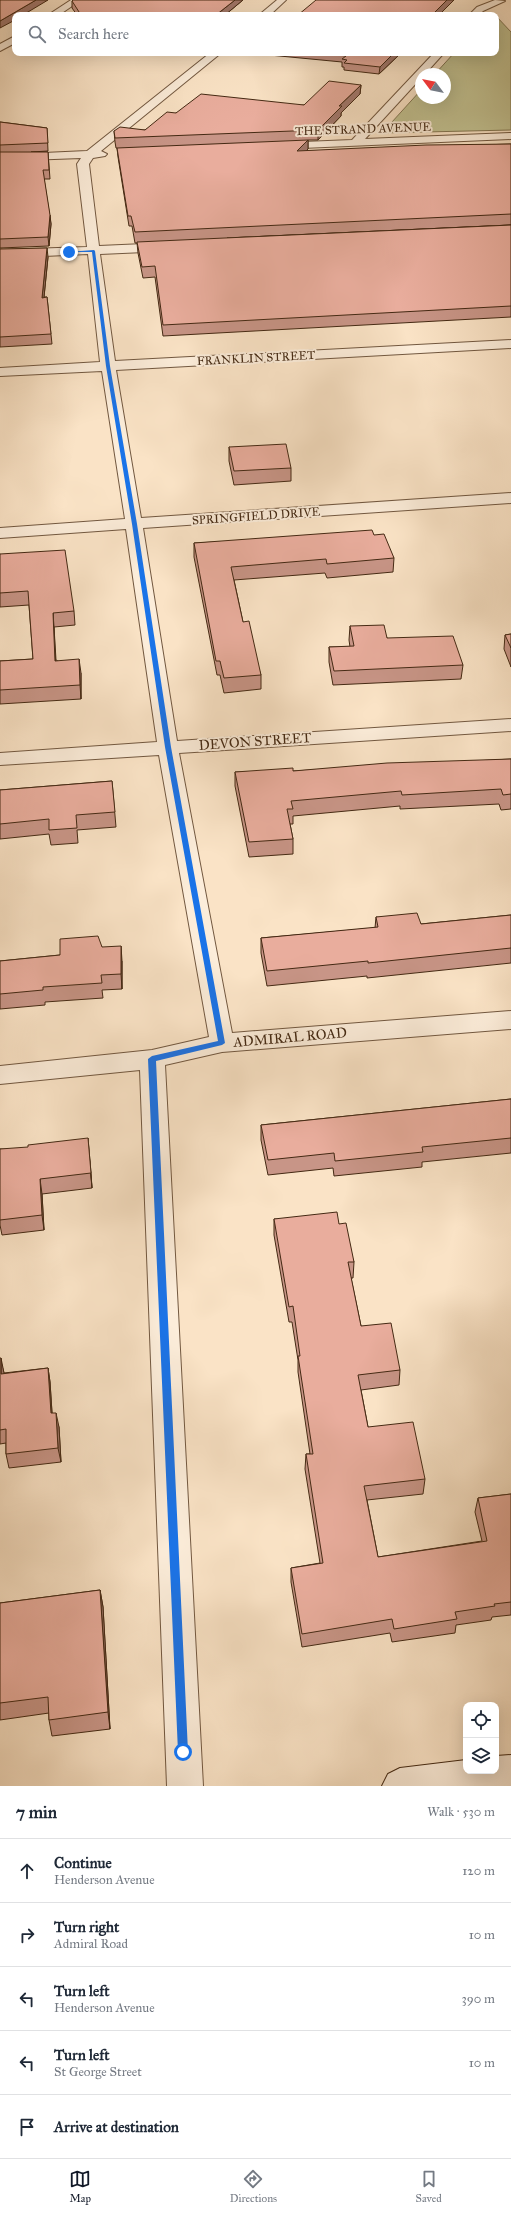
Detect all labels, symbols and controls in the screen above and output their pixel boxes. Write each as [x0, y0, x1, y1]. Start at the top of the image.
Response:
search box [12, 12, 499, 56]
icon: search [26, 23, 48, 45]
text: Search here [58, 25, 129, 43]
north arrow [415, 68, 451, 104]
street label: THE STRAND AVENUE [295, 120, 432, 138]
route end [60, 243, 78, 261]
street label: FRANKLIN STREET [196, 348, 316, 368]
street label: SPRINGFIELD DRIVE [191, 505, 321, 527]
street label: DEVON STREET [198, 729, 312, 754]
street label: ADMIRAL ROAD [232, 1024, 348, 1051]
map controls [463, 1702, 499, 1774]
button: locate [463, 1702, 499, 1738]
button: layers [463, 1738, 499, 1774]
route start [174, 1743, 192, 1761]
text: 7 min [16, 1802, 57, 1823]
text: Walk · 530 m [427, 1804, 495, 1820]
text: Continue [54, 1854, 112, 1872]
icon: ahead [16, 1860, 38, 1882]
text: 120 m [462, 1863, 495, 1879]
text: Henderson Avenue [54, 1872, 155, 1888]
text: Turn right [54, 1918, 119, 1936]
icon: right [16, 1924, 38, 1946]
text: 10 m [469, 1927, 495, 1943]
text: Admiral Road [54, 1936, 128, 1952]
text: Turn left [54, 1982, 110, 2000]
icon: left [16, 1988, 38, 2010]
text: 390 m [462, 1991, 495, 2007]
text: Henderson Avenue [54, 2000, 155, 2016]
text: Turn left [54, 2046, 110, 2064]
icon: left [16, 2052, 38, 2074]
text: 10 m [469, 2055, 495, 2071]
text: St George Street [54, 2064, 142, 2080]
icon: arrive [16, 2116, 38, 2138]
text: Arrive at destination [54, 2118, 179, 2136]
tab: Map [69, 2168, 91, 2205]
tab: Directions [230, 2168, 277, 2205]
tab: Saved [416, 2168, 442, 2205]

